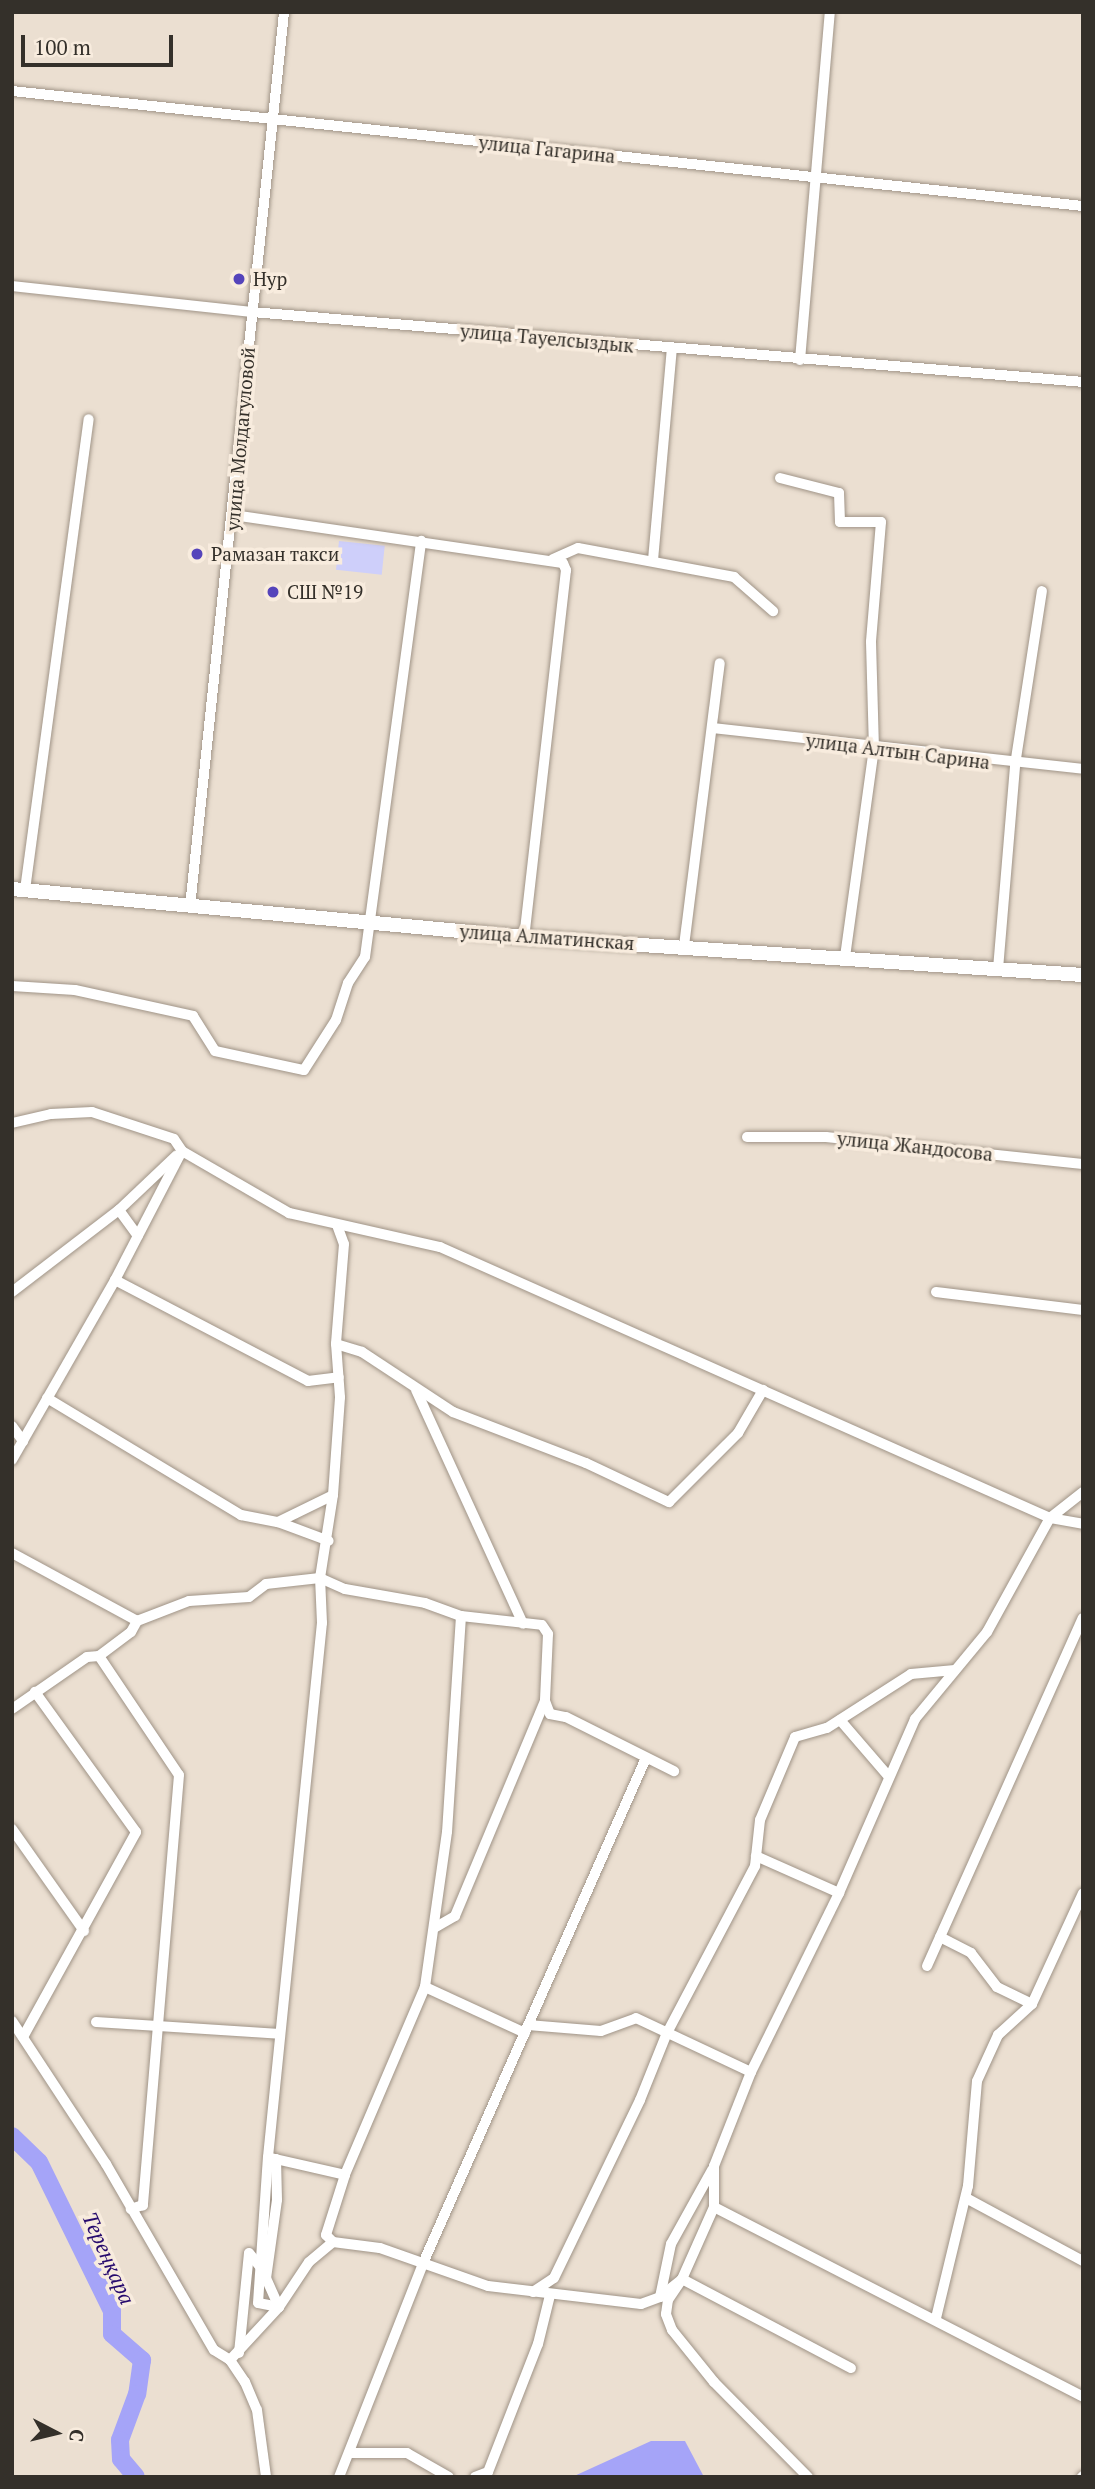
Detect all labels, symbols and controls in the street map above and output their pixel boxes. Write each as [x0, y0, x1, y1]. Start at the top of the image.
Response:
scale bar [24, 21, 177, 65]
text: 100 m [34, 33, 91, 61]
street label: улица Гагарина [478, 130, 616, 168]
place label: Нур [253, 268, 287, 290]
marker: Нур [231, 271, 247, 287]
street label: улица Тауелсыздык [459, 319, 635, 357]
street label: улица Молдагуловой [221, 346, 259, 532]
place label: Рамазан такси [211, 543, 340, 565]
marker: Рамазан такси [189, 546, 205, 562]
place label: СШ №19 [287, 581, 363, 603]
marker: СШ №19 [265, 584, 281, 600]
street label: улица Алтын Сарина [805, 728, 991, 774]
street label: улица Алматинская [459, 920, 635, 954]
street label: улица Жандосова [836, 1126, 994, 1166]
water label: Тереңқара [77, 2208, 141, 2308]
north arrow [21, 2398, 91, 2468]
text: С [64, 2428, 91, 2443]

